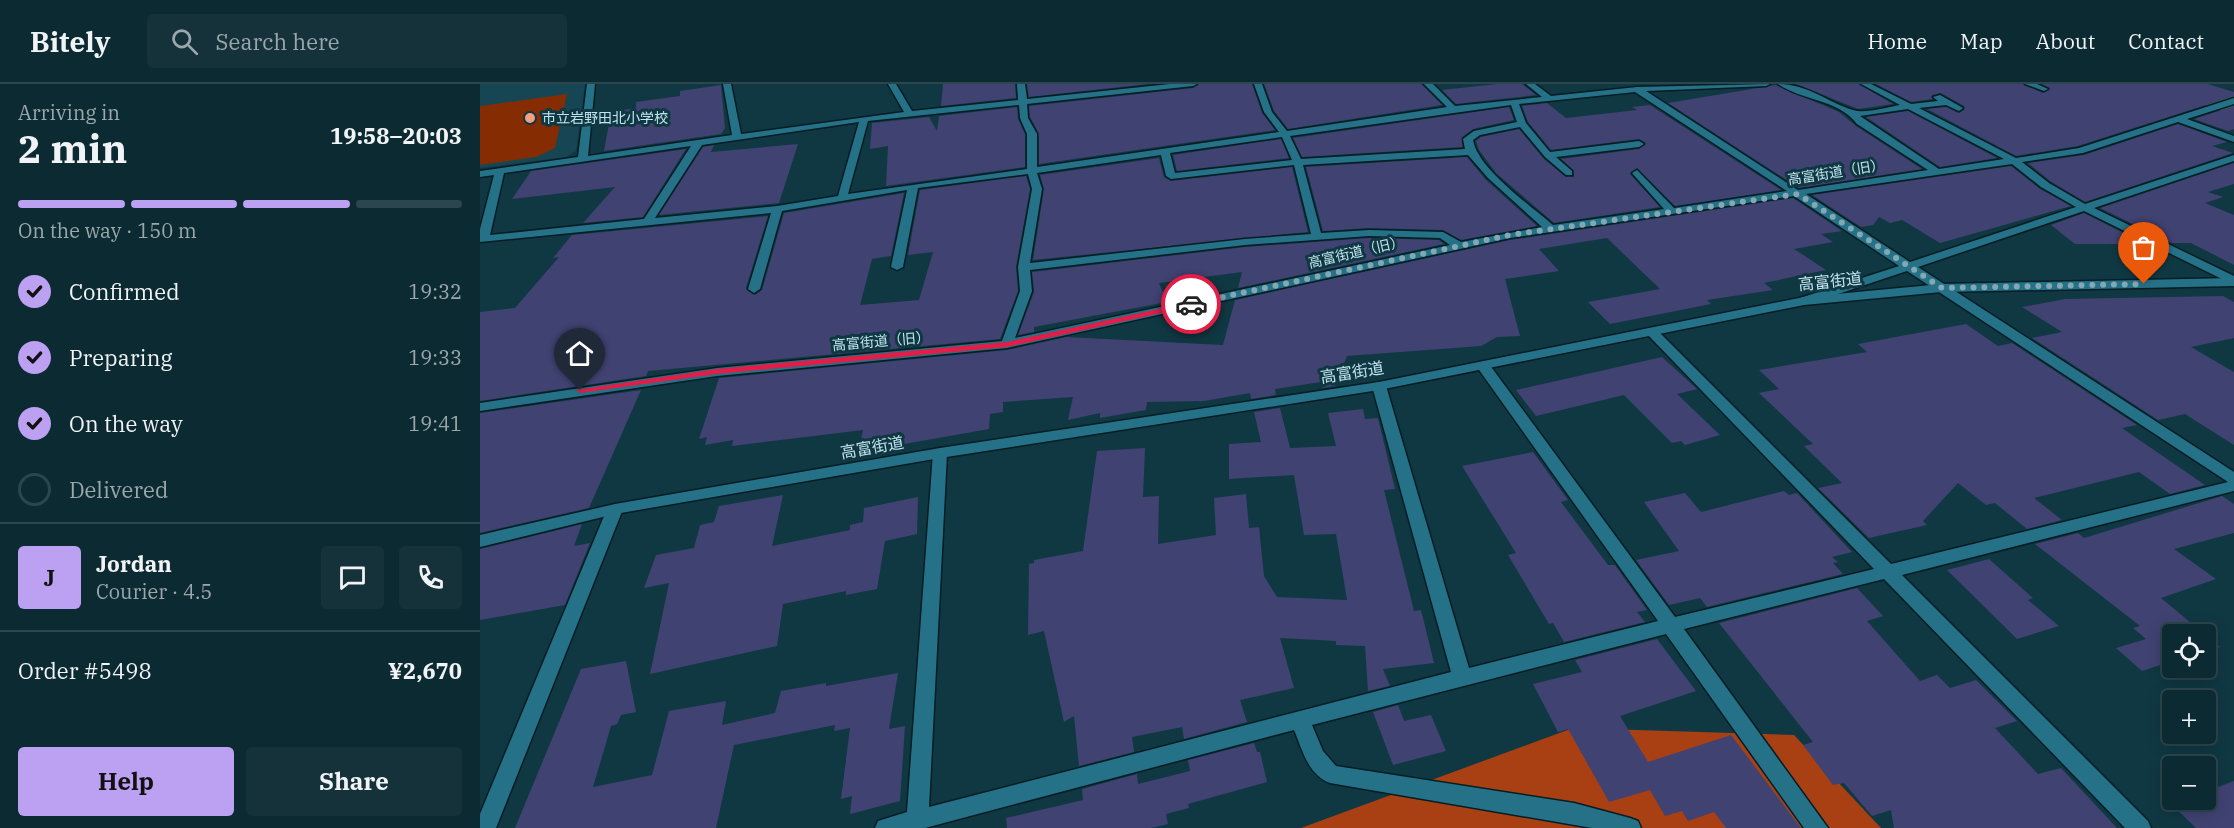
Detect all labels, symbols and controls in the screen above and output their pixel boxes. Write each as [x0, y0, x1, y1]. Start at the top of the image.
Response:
search box [147, 14, 567, 68]
text: Bitely [30, 23, 111, 60]
icon: search [168, 25, 201, 58]
text: Search here [216, 27, 339, 56]
text: Home [1867, 27, 1927, 55]
text: Map [1960, 27, 2003, 55]
text: About [2036, 27, 2095, 55]
text: Contact [2128, 27, 2204, 55]
text: Arriving in [18, 99, 120, 126]
place label: 市立岩野田北小学校 [542, 109, 668, 127]
marker: 市立岩野田北小学校 [523, 111, 537, 125]
text: 19:58–20:03 [330, 121, 462, 150]
text: 2 min [18, 123, 127, 174]
street label: 高富街道（旧） [1786, 155, 1886, 189]
text: On the way · 150 m [18, 217, 197, 244]
pin [2118, 222, 2169, 284]
icon: bag [2127, 231, 2160, 264]
street label: 高富街道（旧） [1306, 232, 1406, 272]
street label: 高富街道 [1797, 268, 1863, 294]
courier [1161, 274, 1221, 334]
icon: check [18, 275, 51, 308]
text: Confirmed [69, 277, 180, 306]
text: 19:32 [408, 278, 462, 305]
icon: car [1175, 288, 1208, 321]
pin [554, 328, 605, 390]
street label: 高富街道（旧） [831, 328, 931, 354]
icon: home [563, 337, 596, 370]
icon: check [18, 341, 51, 374]
text: Preparing [69, 343, 173, 372]
text: 19:33 [408, 344, 462, 371]
street label: 高富街道 [1319, 357, 1385, 387]
icon: check [18, 407, 51, 440]
text: On the way [69, 409, 183, 438]
text: 19:41 [408, 410, 462, 437]
street label: 高富街道 [839, 432, 905, 462]
text: Delivered [69, 475, 168, 504]
button: chat [321, 546, 384, 609]
button: phone [399, 546, 462, 609]
text: Jordan [96, 549, 172, 578]
text: J [44, 563, 55, 592]
text: Courier · 4.5 [96, 578, 212, 605]
map controls [2162, 624, 2216, 810]
button: locate [2162, 624, 2216, 678]
text: Order #5498 [18, 656, 152, 685]
text: ¥2,670 [388, 656, 462, 685]
button: + [2162, 690, 2216, 744]
button: Help [18, 747, 234, 816]
button: Share [246, 747, 462, 816]
button: − [2162, 756, 2216, 810]

